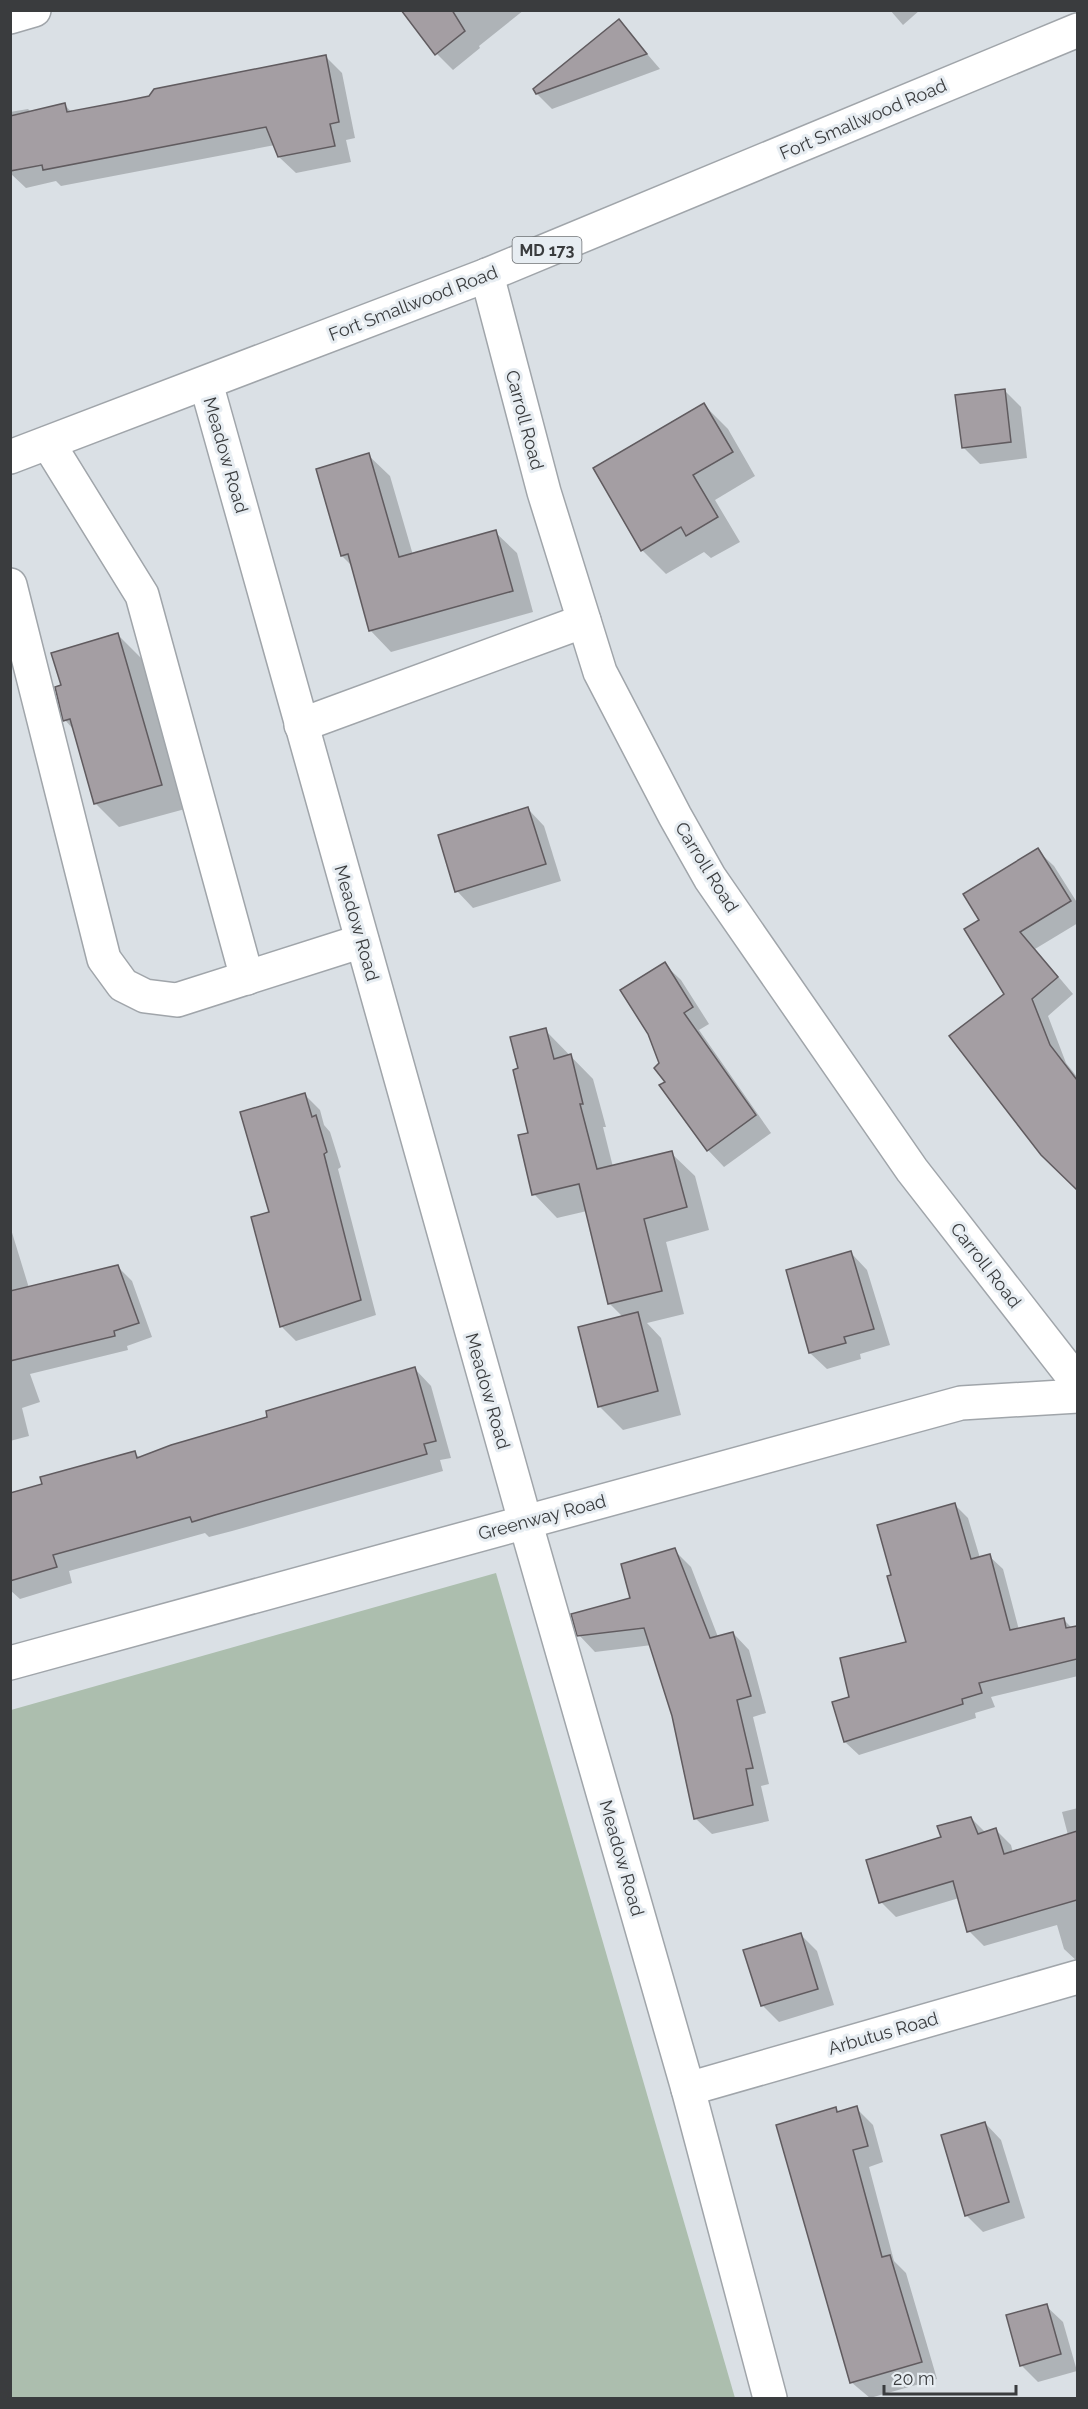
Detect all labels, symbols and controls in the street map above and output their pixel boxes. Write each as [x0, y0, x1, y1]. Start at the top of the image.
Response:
street label: Fort Smallwood Road [776, 74, 950, 164]
road number: MD 173 [512, 237, 582, 263]
street label: Fort Smallwood Road [326, 261, 500, 345]
street label: Carroll Road [502, 368, 548, 472]
street label: Meadow Road [199, 395, 253, 515]
street label: Carroll Road [671, 818, 743, 916]
street label: Meadow Road [330, 863, 384, 983]
street label: Carroll Road [946, 1218, 1026, 1312]
street label: Meadow Road [461, 1331, 515, 1451]
street label: Greenway Road [476, 1490, 608, 1544]
street label: Meadow Road [595, 1798, 649, 1918]
street label: Arbutus Road [826, 2007, 940, 2059]
scale bar [884, 2358, 1016, 2396]
text: 20 m [893, 2368, 935, 2389]

